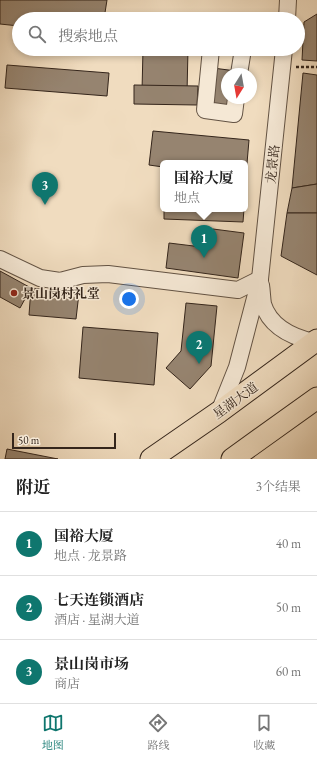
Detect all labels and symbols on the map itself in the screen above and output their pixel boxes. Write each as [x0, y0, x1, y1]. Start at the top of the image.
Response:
north arrow [221, 68, 257, 104]
street label: 龙景路 [262, 144, 283, 184]
pin: 3 [32, 172, 58, 205]
pin: 1 [191, 225, 217, 258]
place label: 景山岗村礼堂 [22, 285, 100, 302]
marker: 景山岗村礼堂 [9, 288, 19, 298]
your location [119, 289, 139, 309]
pin: 2 [186, 331, 212, 364]
street label: 星湖大道 [209, 378, 261, 423]
scale bar [12, 431, 116, 450]

